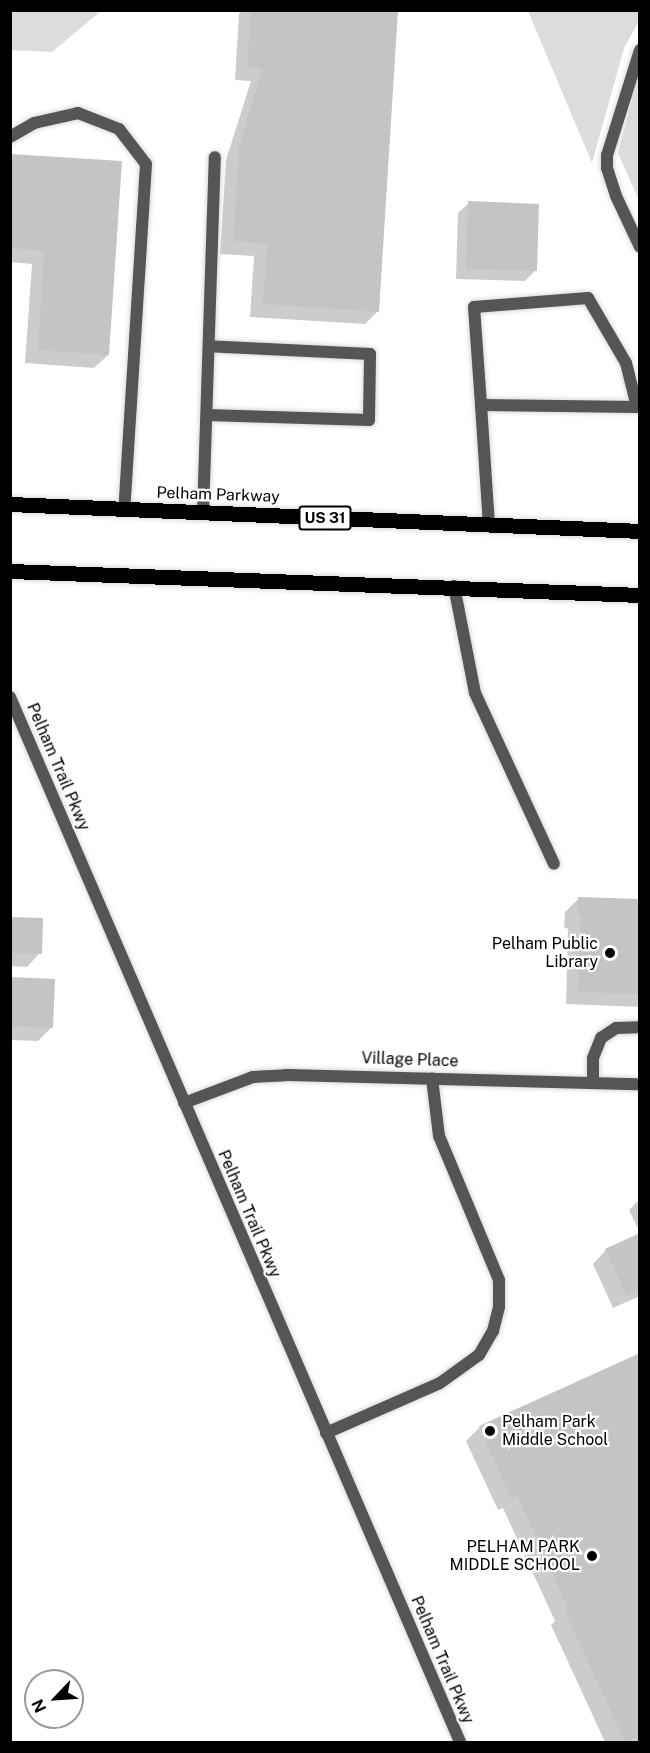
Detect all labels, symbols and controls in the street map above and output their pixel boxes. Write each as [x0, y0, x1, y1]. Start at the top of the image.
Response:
street label: Pelham Parkway [156, 483, 280, 507]
road number: US 31 [298, 506, 352, 530]
street label: Pelham Trail Pkwy [22, 700, 94, 834]
place label: Pelham Public Library [492, 934, 598, 972]
marker: Pelham Public Library [603, 946, 617, 960]
street label: Village Place [361, 1049, 459, 1071]
street label: Pelham Trail Pkwy [213, 1147, 285, 1281]
place label: Pelham Park Middle School [502, 1412, 608, 1450]
marker: Pelham Park Middle School [483, 1424, 497, 1438]
place label: PELHAM PARK MIDDLE SCHOOL [450, 1537, 580, 1575]
marker: PELHAM PARK MIDDLE SCHOOL [585, 1549, 599, 1563]
street label: Pelham Trail Pkwy [406, 1593, 478, 1727]
north arrow [24, 1669, 84, 1729]
text: N [28, 1696, 50, 1716]

